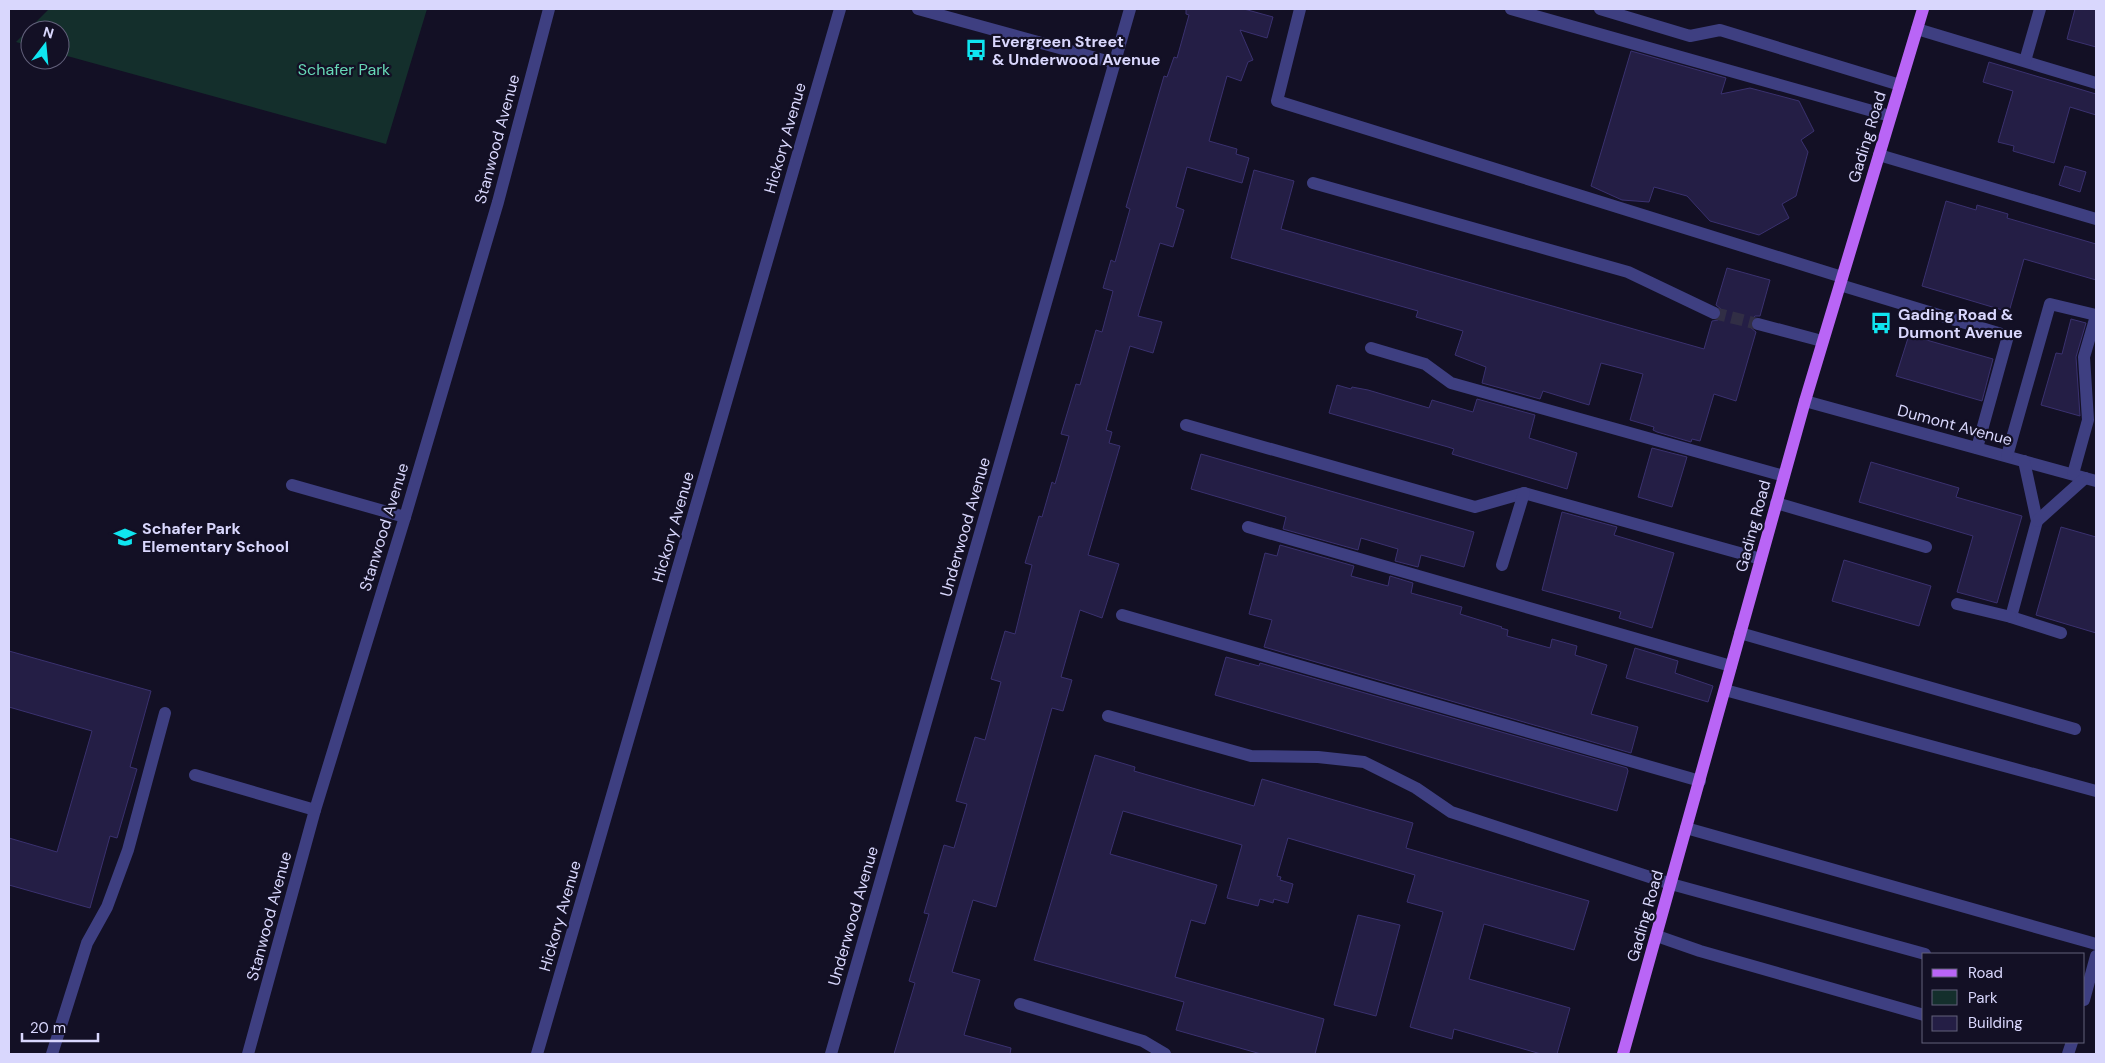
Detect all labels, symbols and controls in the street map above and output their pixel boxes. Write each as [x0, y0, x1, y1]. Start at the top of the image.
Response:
north arrow [20, 20, 70, 70]
text: N [41, 22, 56, 43]
place label: Evergreen Street & Underwood Avenue [992, 31, 1160, 70]
bus stop icon: Evergreen Street & Underwood Avenue [963, 37, 989, 63]
park label: Schafer Park [298, 59, 390, 80]
street label: Stanwood Avenue [470, 72, 524, 206]
street label: Hickory Avenue [759, 80, 811, 196]
street label: Gading Road [1843, 89, 1891, 185]
place label: Gading Road & Dumont Avenue [1898, 304, 2023, 343]
bus stop icon: Gading Road & Dumont Avenue [1868, 310, 1894, 336]
street label: Dumont Avenue [1895, 400, 2015, 450]
street label: Underwood Avenue [935, 455, 995, 599]
street label: Stanwood Avenue [355, 460, 413, 594]
street label: Hickory Avenue [647, 469, 699, 585]
street label: Gading Road [1731, 478, 1775, 574]
place label: Schafer Park Elementary School [142, 518, 289, 557]
school or university icon: Schafer Park Elementary School [112, 524, 138, 550]
street label: Underwood Avenue [823, 844, 883, 988]
street label: Stanwood Avenue [242, 849, 296, 983]
street label: Hickory Avenue [534, 858, 586, 974]
street label: Gading Road [1622, 868, 1668, 964]
legend [1922, 953, 2085, 1043]
text: Road [1968, 963, 2003, 983]
text: Park [1968, 988, 1998, 1008]
scale bar [22, 1010, 99, 1042]
text: Building [1968, 1013, 2023, 1033]
text: 20 m [30, 1018, 66, 1038]

